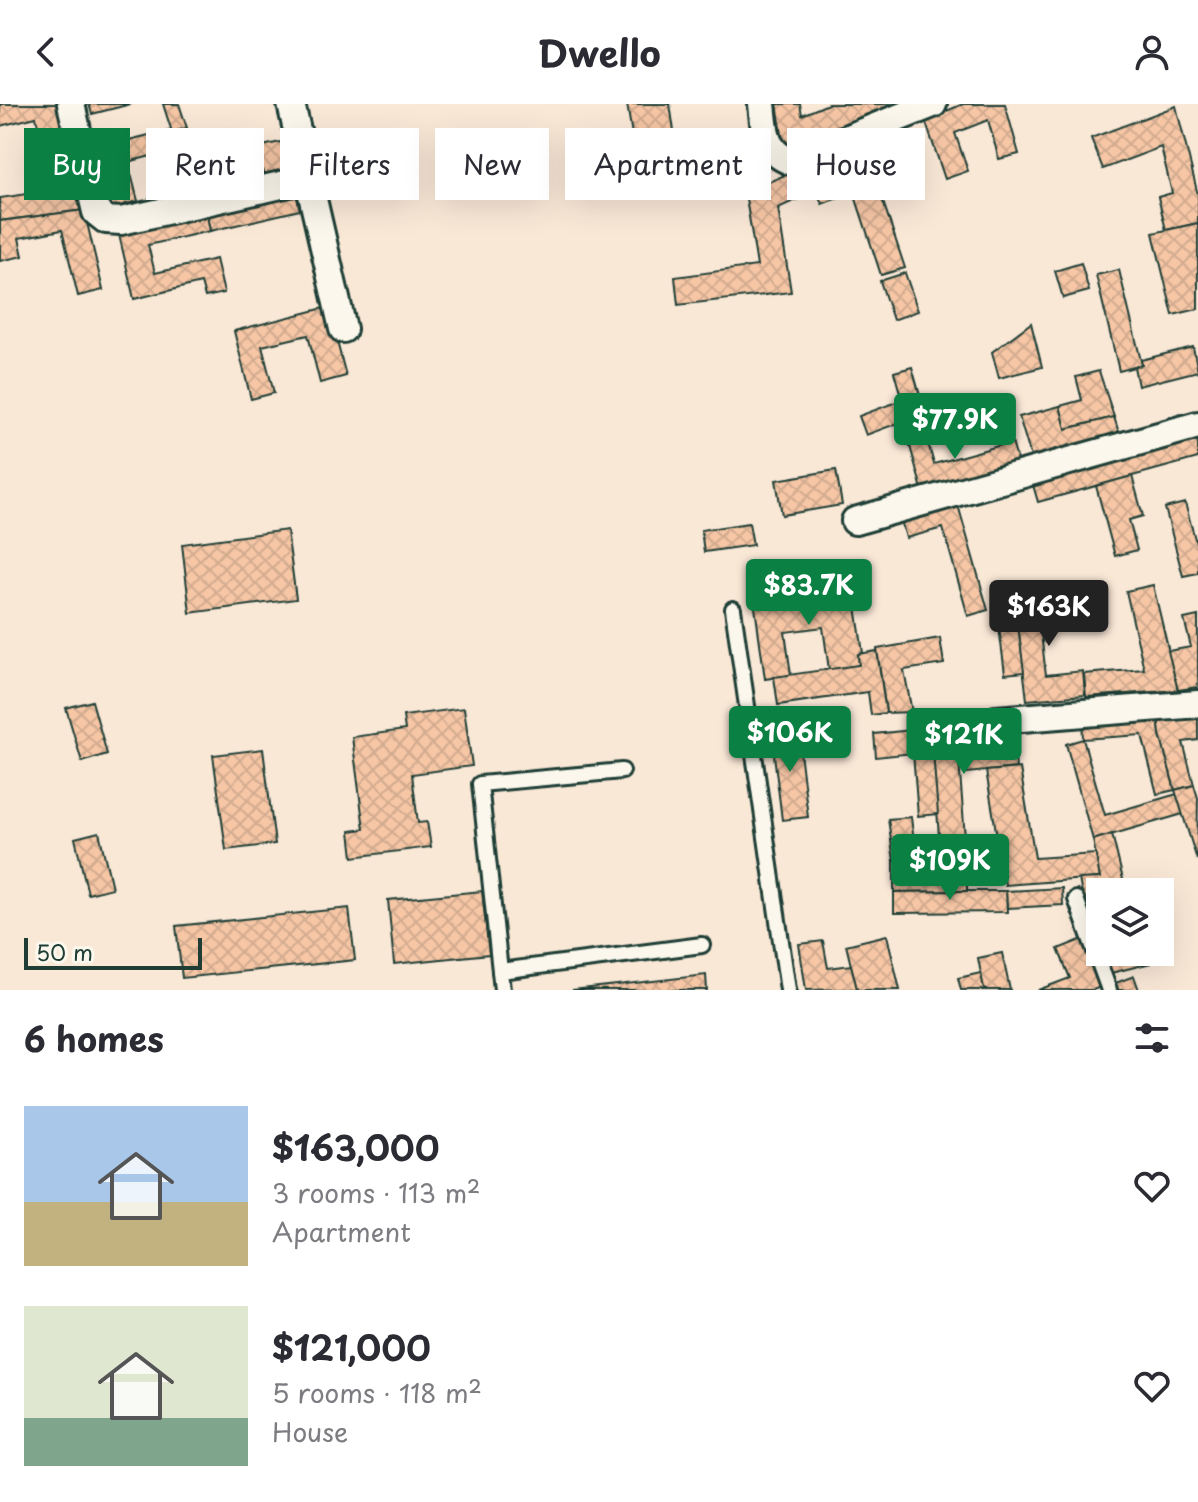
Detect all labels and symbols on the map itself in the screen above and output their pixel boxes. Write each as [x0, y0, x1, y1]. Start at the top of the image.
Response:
pin: $77.9K [890, 393, 1020, 461]
pin: $83.7K [744, 559, 874, 627]
pin: $163K [993, 580, 1105, 648]
pin: $106K [734, 706, 846, 774]
pin: $121K [908, 708, 1020, 776]
pin: $109K [894, 834, 1006, 902]
scale bar [24, 934, 202, 970]

